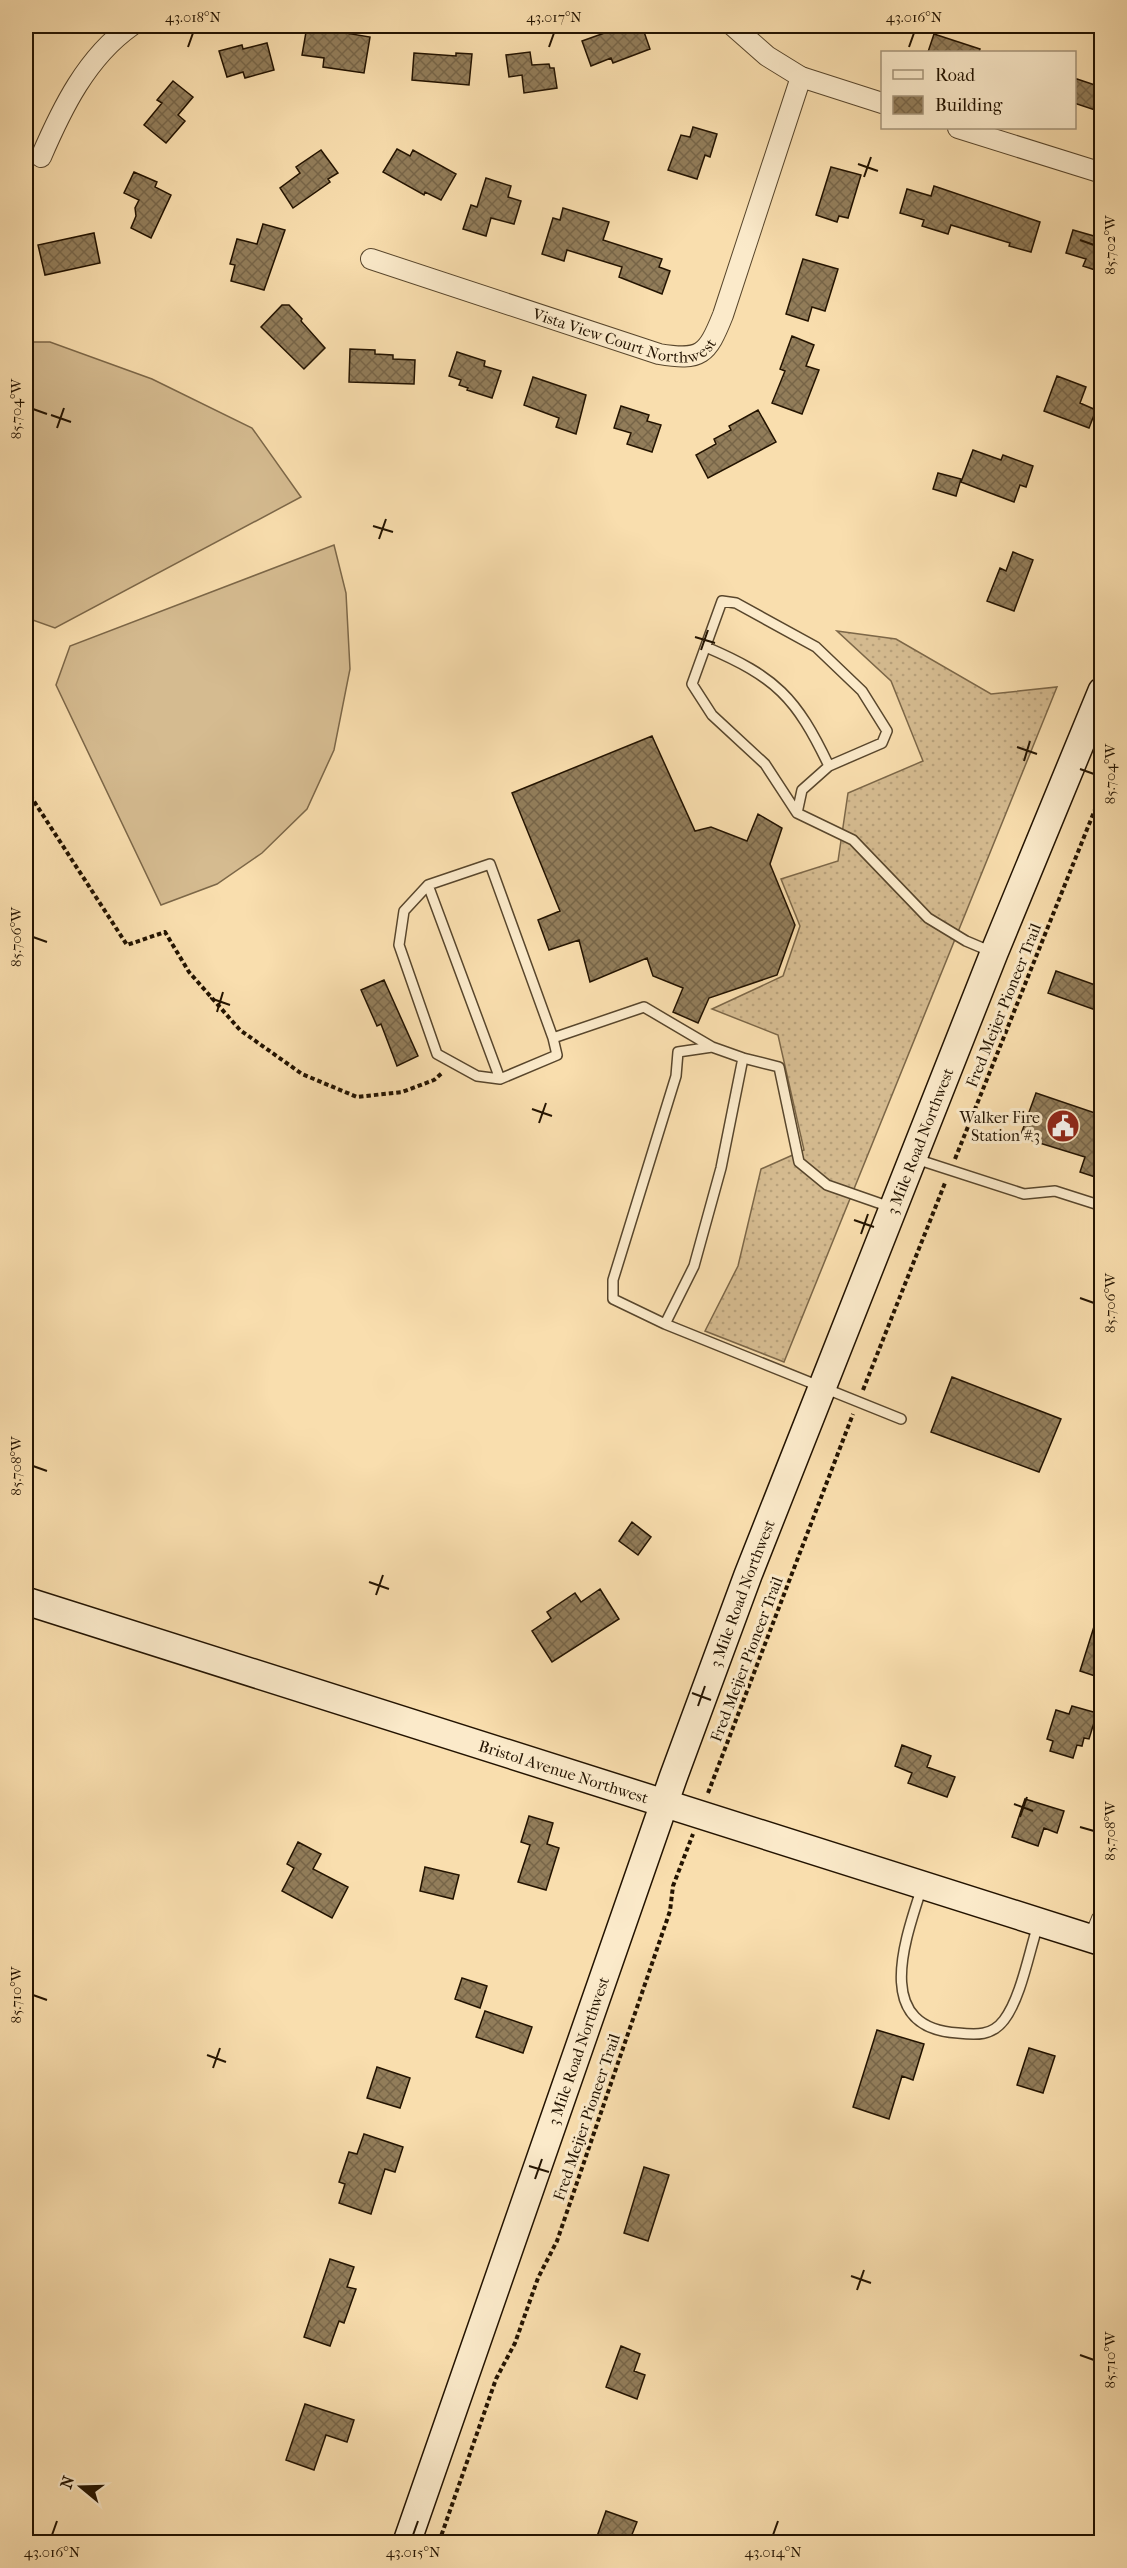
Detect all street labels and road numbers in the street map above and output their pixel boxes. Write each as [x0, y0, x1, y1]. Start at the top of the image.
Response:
street label: Vista View Court Northwest [529, 304, 720, 367]
street label: Fred Meijer Pioneer Trail [962, 920, 1045, 1090]
street label: 3 Mile Road Northwest [882, 1065, 958, 1217]
street label: 3 Mile Road Northwest [706, 1517, 779, 1670]
street label: Fred Meijer Pioneer Trail [706, 1573, 787, 1744]
street label: Bristol Avenue Northwest [476, 1736, 651, 1808]
street label: 3 Mile Road Northwest [544, 1974, 613, 2128]
street label: Fred Meijer Pioneer Trail [549, 2031, 624, 2203]

